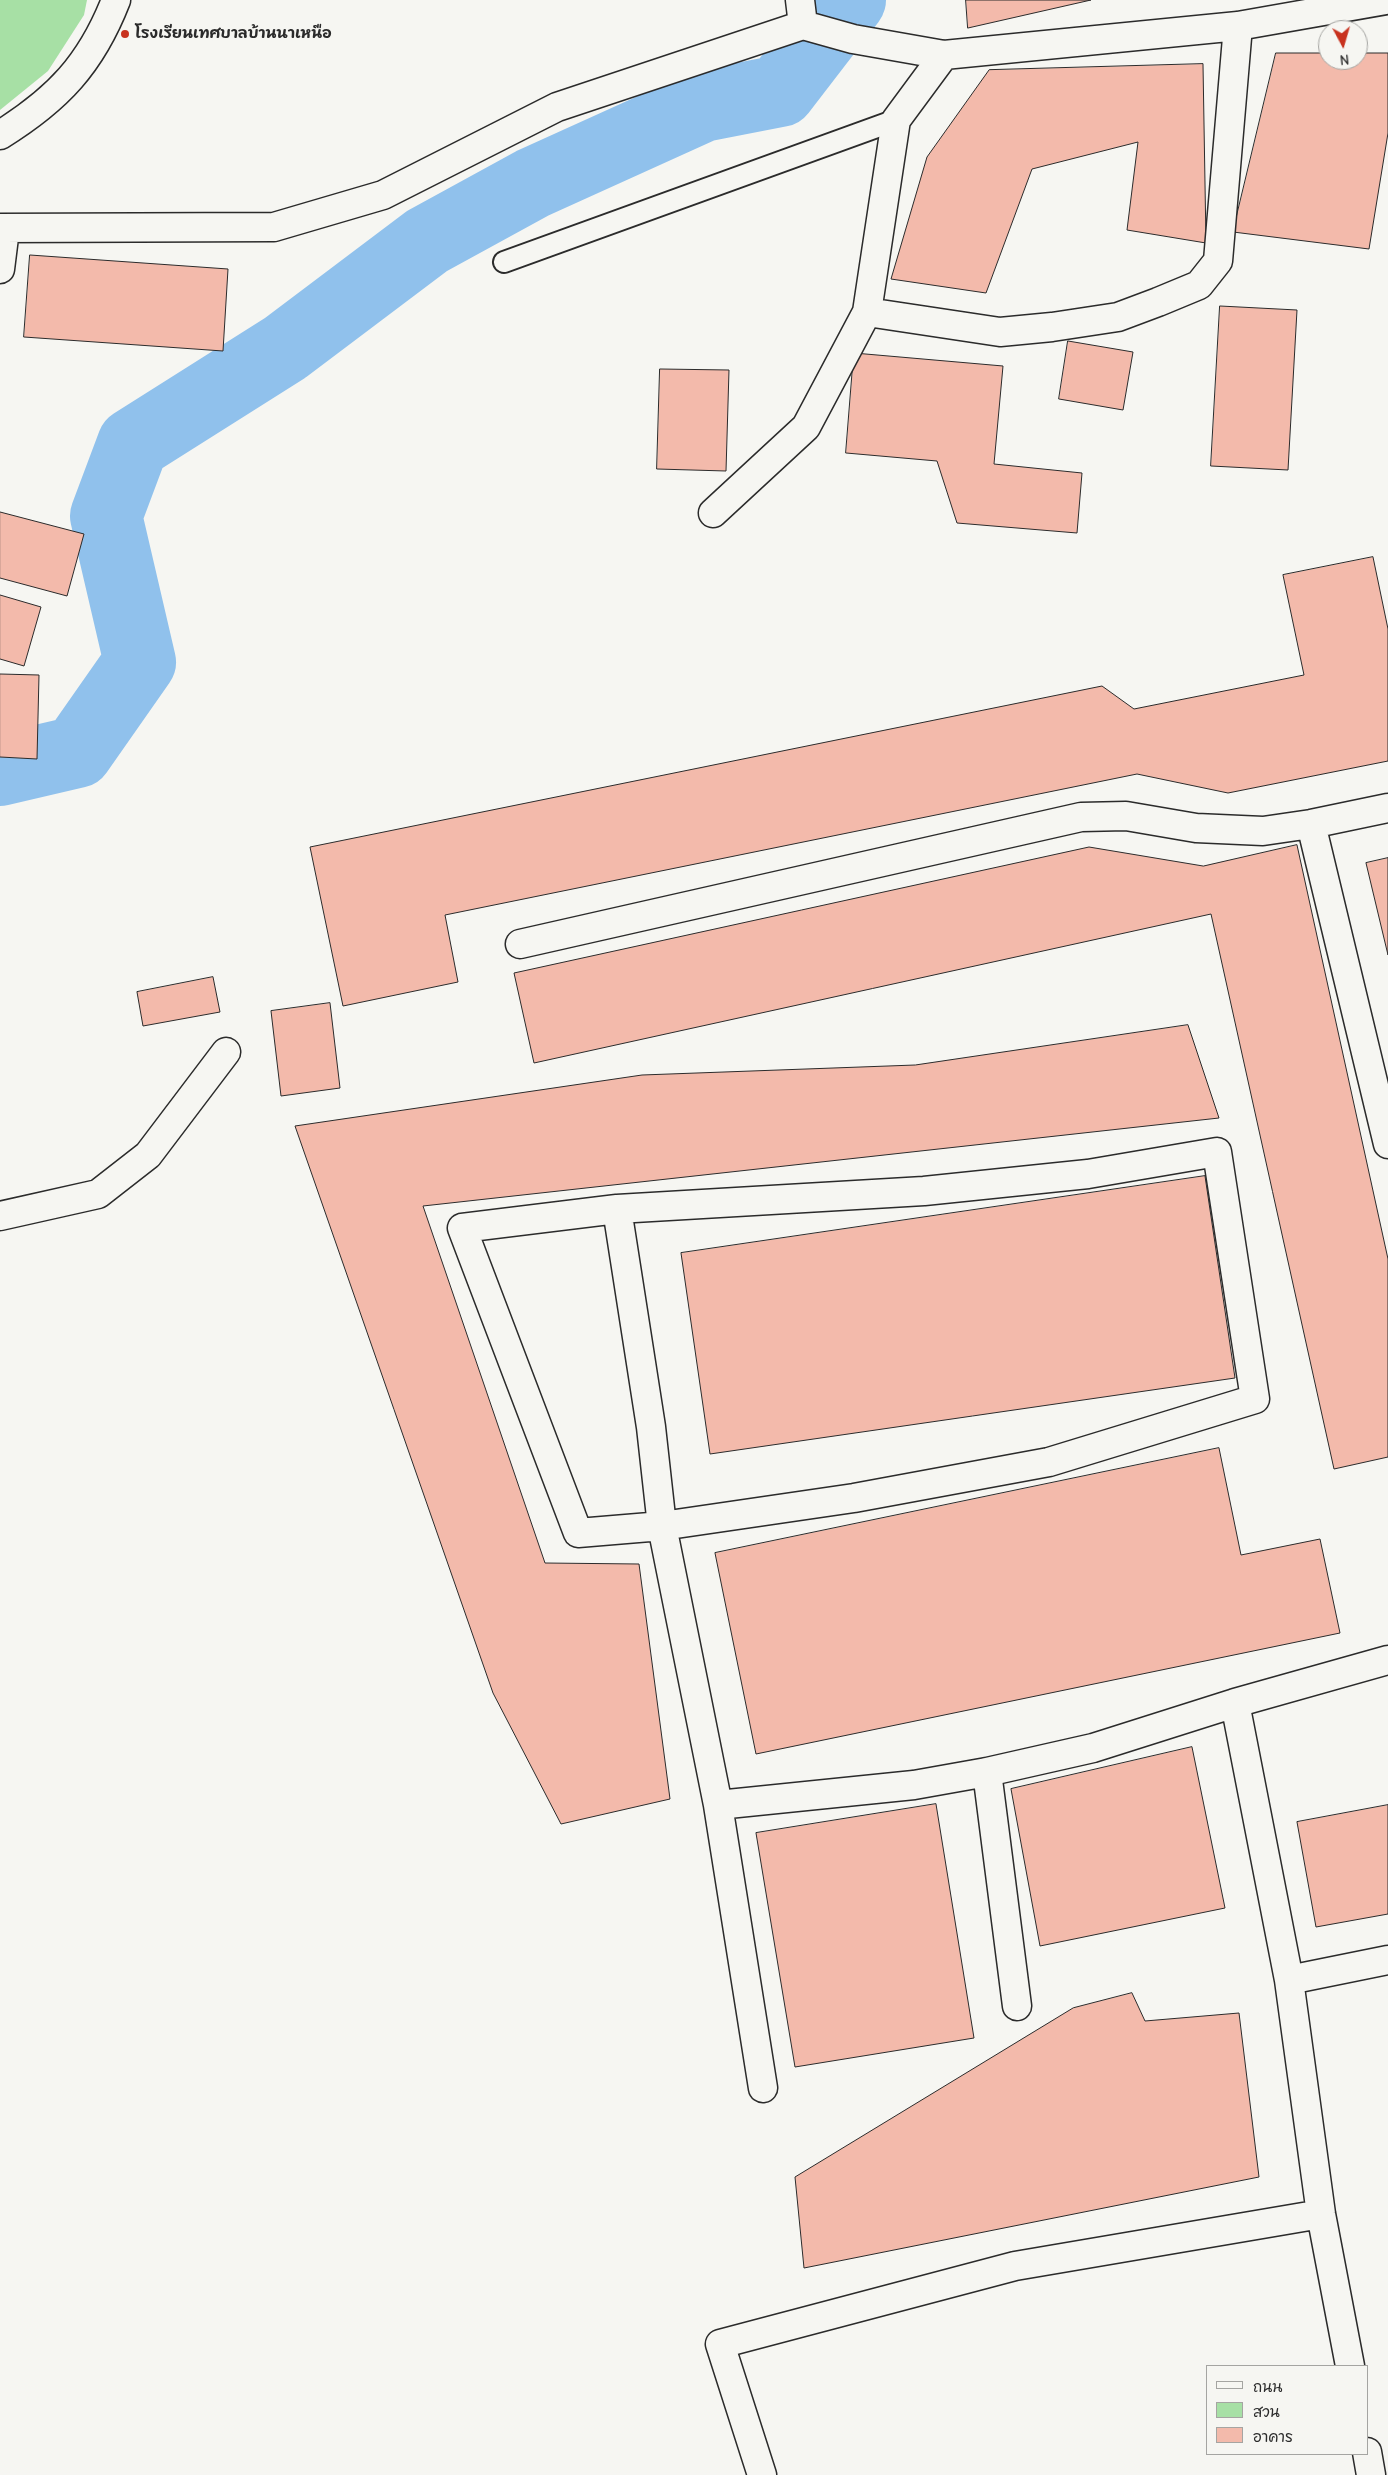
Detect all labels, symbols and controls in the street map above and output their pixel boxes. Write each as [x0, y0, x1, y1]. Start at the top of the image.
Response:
north arrow [1318, 20, 1368, 70]
place label: โรงเรียนเทศบาลบ้านนาเหนือ [135, 25, 332, 43]
marker: โรงเรียนเทศบาลบ้านนาเหนือ [119, 28, 131, 40]
text: N [1339, 50, 1350, 68]
legend [1206, 2365, 1368, 2455]
text: ถนน [1253, 2378, 1282, 2396]
text: สวน [1253, 2403, 1280, 2421]
text: อาคาร [1253, 2428, 1293, 2446]

